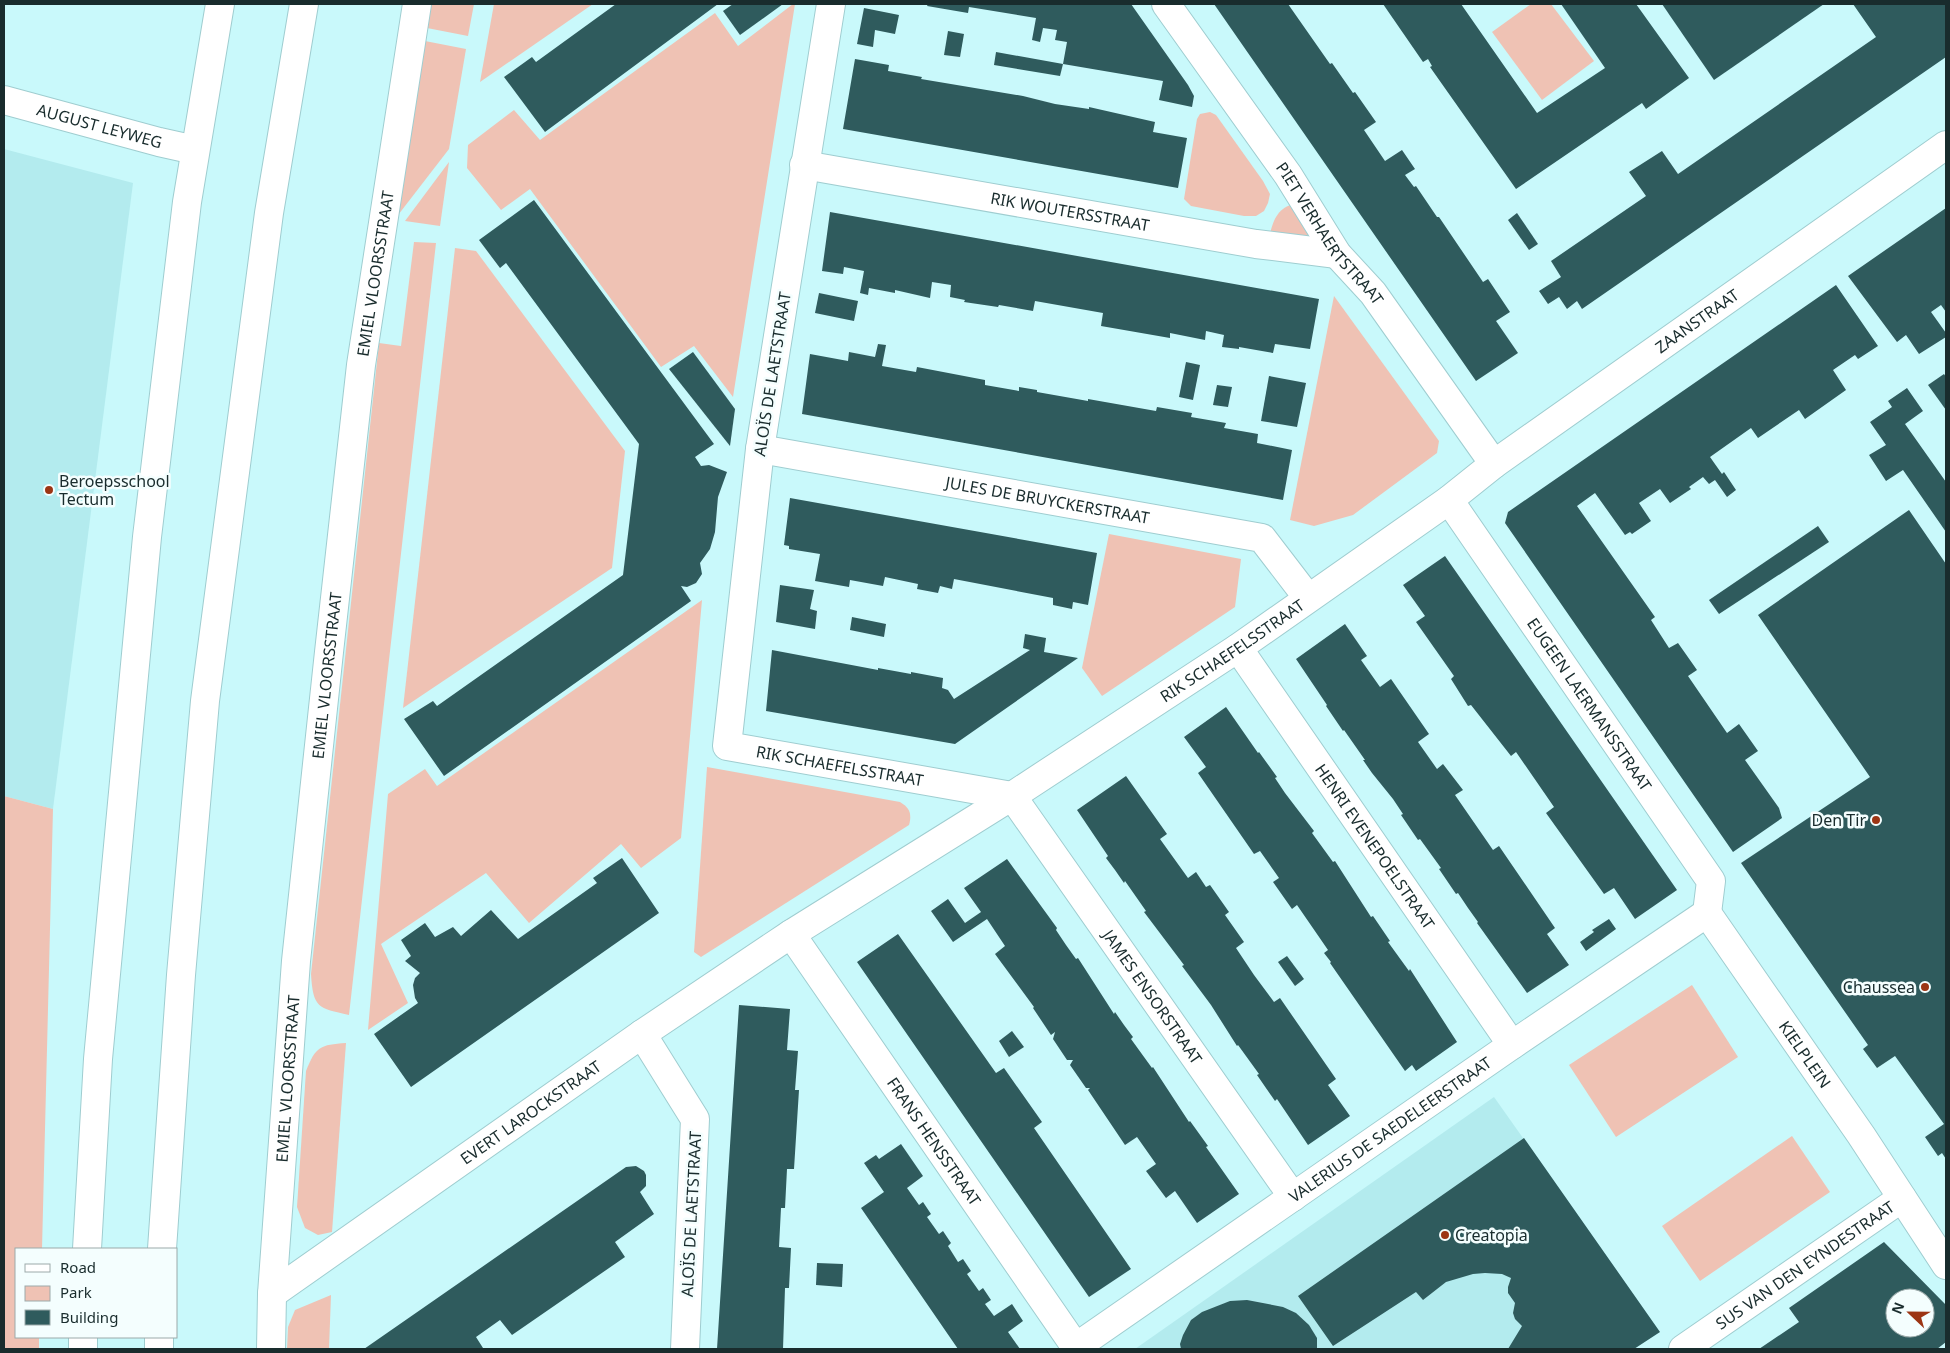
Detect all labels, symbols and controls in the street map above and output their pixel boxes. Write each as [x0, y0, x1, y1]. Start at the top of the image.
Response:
street label: AUGUST LEYWEG [34, 98, 165, 153]
street label: PIET VERHAERTSTRAAT [1271, 157, 1389, 309]
street label: RIK WOUTERSSTRAAT [989, 187, 1151, 236]
street label: EMIEL VLOORSSTRAAT [351, 189, 399, 358]
street label: ZAANSTRAAT [1651, 284, 1743, 358]
street label: ALOÏS DE LAETSTRAAT [748, 290, 796, 458]
place label: Beroepsschool Tectum [59, 470, 170, 510]
street label: JULES DE BRUYCKERSTRAAT [942, 471, 1151, 529]
marker: Beroepsschool Tectum [43, 484, 55, 496]
street label: EMIEL VLOORSSTRAAT [307, 591, 347, 760]
street label: RIK SCHAEFELSSTRAAT [1156, 594, 1309, 707]
street label: EUGEEN LAERMANSSTRAAT [1522, 613, 1657, 795]
street label: RIK SCHAEFELSSTRAAT [754, 740, 925, 791]
street label: HENRI EVENEPOELSTRAAT [1310, 759, 1440, 933]
place label: Den Tir [1812, 809, 1866, 831]
marker: Den Tir [1870, 814, 1882, 826]
street label: JAMES ENSORSTRAAT [1097, 924, 1207, 1068]
place label: Chaussea [1843, 976, 1915, 998]
marker: Chaussea [1919, 981, 1931, 993]
street label: EMIEL VLOORSSTRAAT [271, 994, 305, 1163]
street label: KIELPLEIN [1774, 1016, 1836, 1092]
street label: VALERIUS DE SAEDELEERSTRAAT [1284, 1052, 1496, 1207]
street label: EVERT LAROCKSTRAAT [456, 1055, 605, 1169]
street label: FRANS HENSSTRAAT [882, 1073, 986, 1210]
street label: ALOÏS DE LAETSTRAAT [676, 1130, 706, 1298]
street label: SUS VAN DEN EYNDESTRAAT [1713, 1196, 1897, 1334]
place label: Creatopia [1455, 1224, 1528, 1246]
marker: Creatopia [1439, 1229, 1451, 1241]
legend [15, 1248, 178, 1338]
text: Road [60, 1257, 96, 1277]
text: Park [60, 1282, 92, 1302]
north arrow [1885, 1288, 1935, 1338]
text: Building [60, 1307, 118, 1327]

